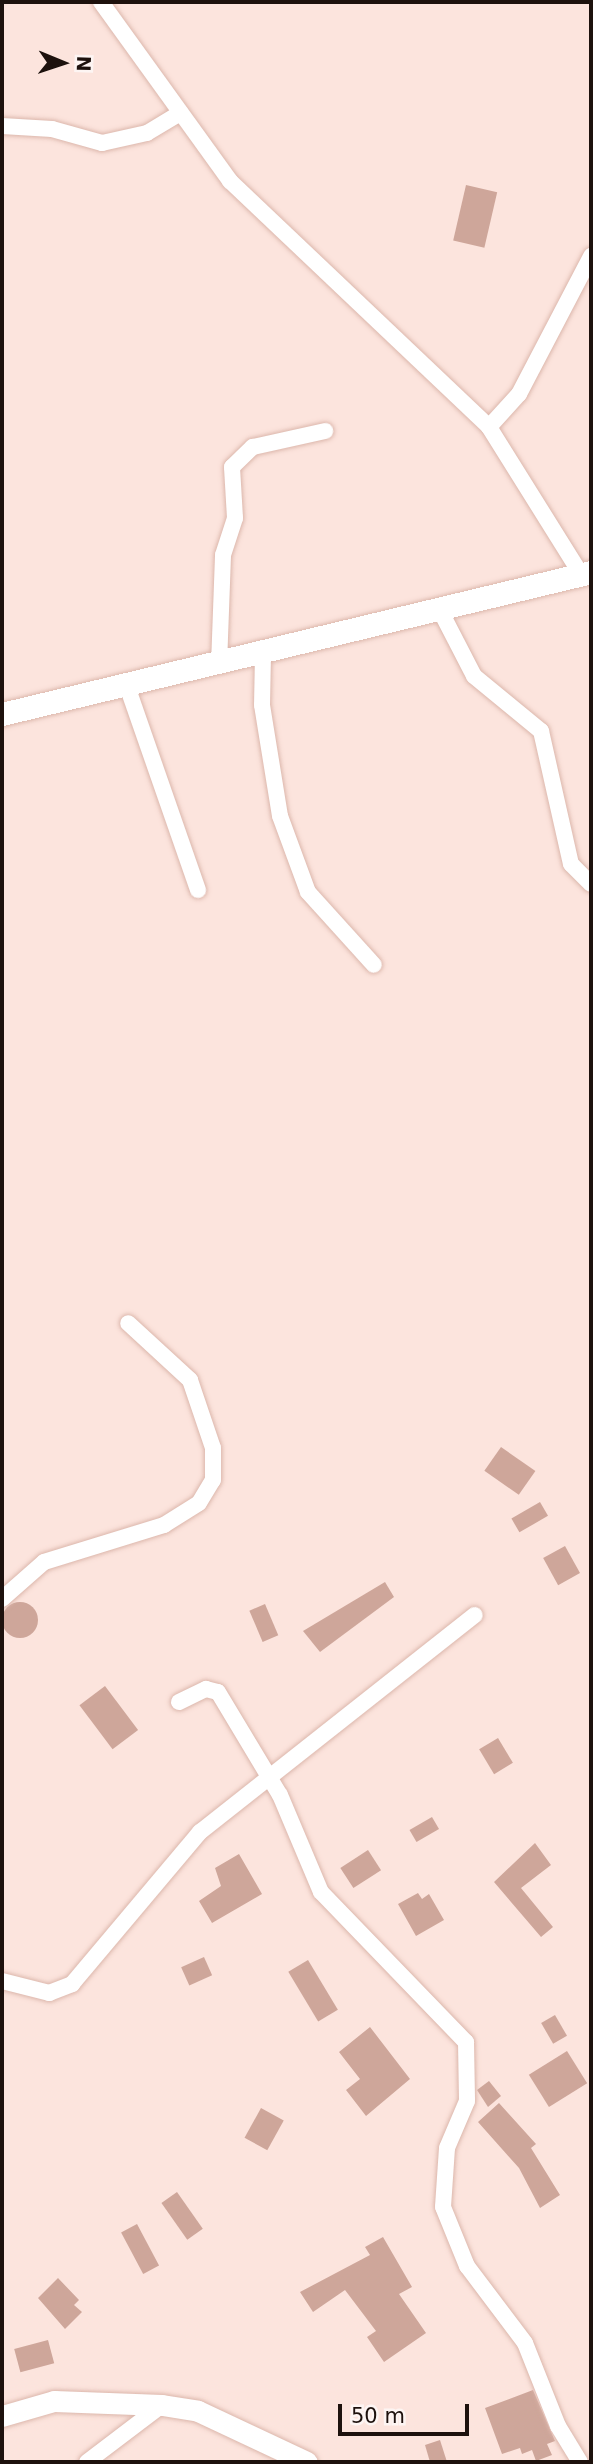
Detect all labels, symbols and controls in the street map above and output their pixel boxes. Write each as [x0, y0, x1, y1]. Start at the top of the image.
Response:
north arrow [28, 28, 98, 98]
text: N [73, 55, 95, 72]
scale bar [341, 2390, 472, 2434]
text: 50 m [351, 2404, 405, 2428]

